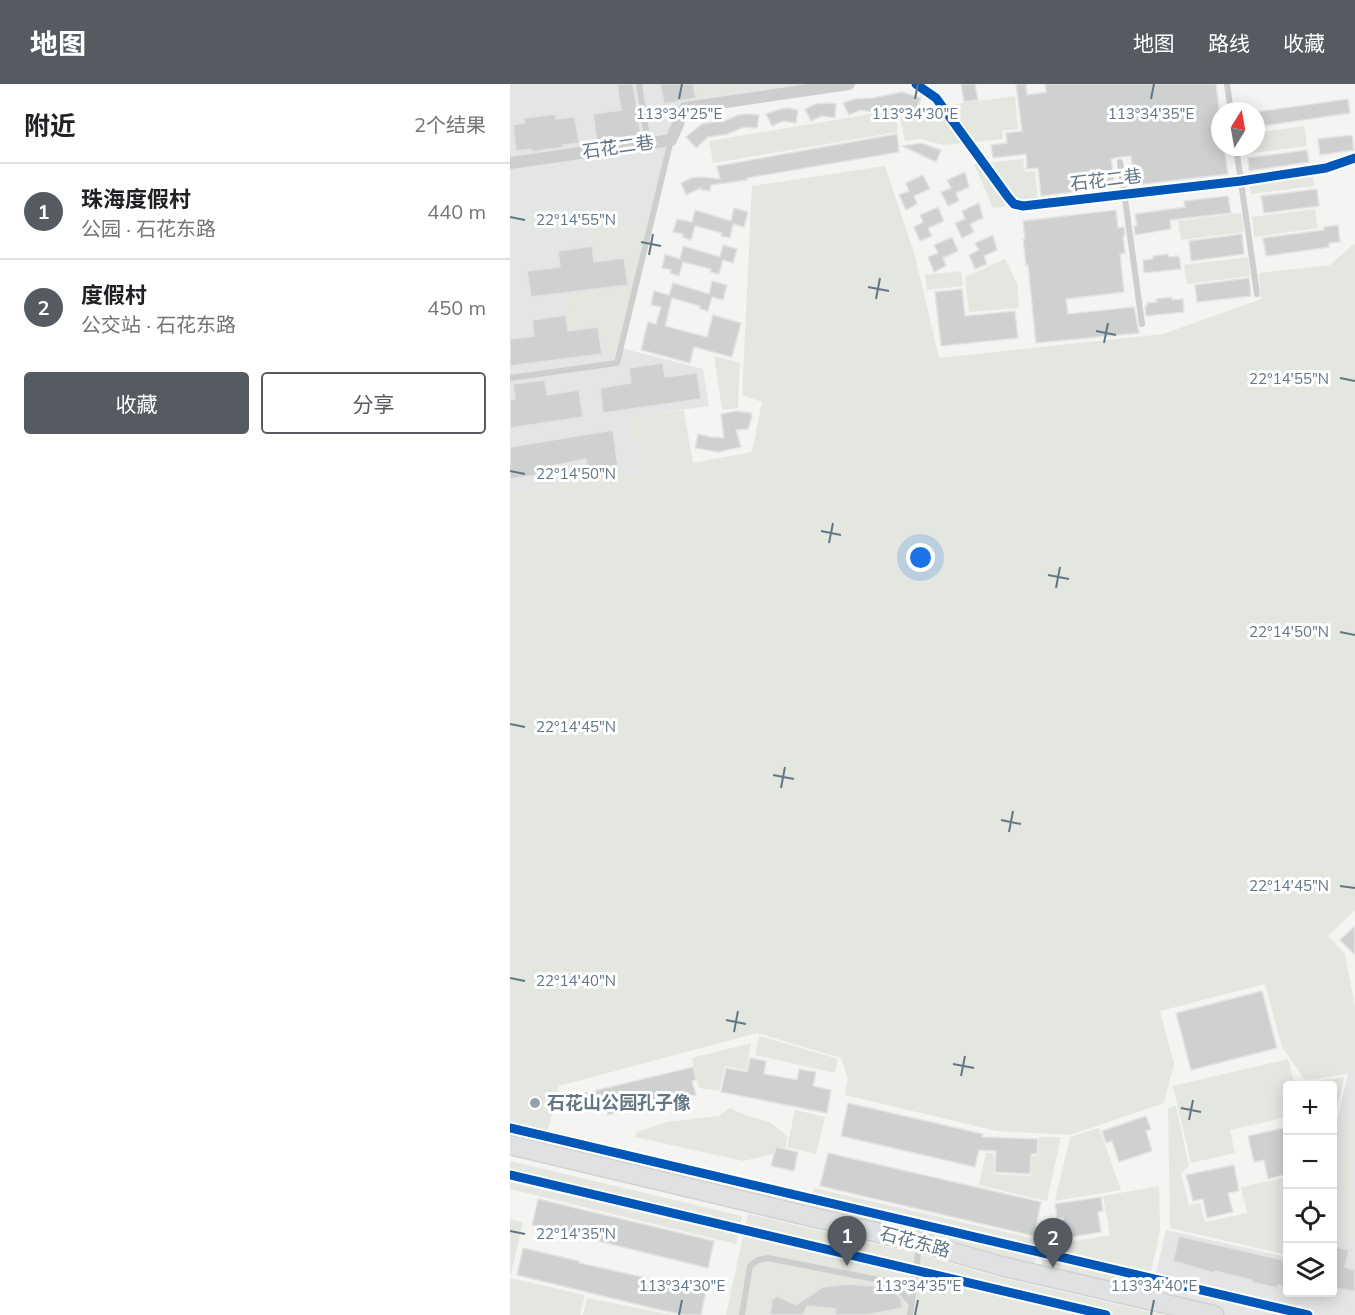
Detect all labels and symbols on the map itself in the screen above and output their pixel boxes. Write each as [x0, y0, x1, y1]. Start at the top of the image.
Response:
north arrow [1211, 102, 1265, 156]
text: 113°34'25"E [636, 104, 722, 123]
text: 113°34'30"E [872, 104, 958, 123]
text: 113°34'35"E [1108, 104, 1194, 123]
street label: 石花二巷 [581, 130, 655, 163]
street label: 石花二巷 [1069, 164, 1143, 195]
text: 22°14'55"N [536, 210, 616, 229]
text: 22°14'55"N [1249, 369, 1329, 388]
text: 22°14'50"N [536, 464, 616, 483]
your location [906, 543, 935, 572]
text: 22°14'50"N [1249, 622, 1329, 641]
text: 22°14'45"N [536, 717, 616, 736]
text: 22°14'45"N [1249, 876, 1329, 895]
text: 22°14'40"N [536, 971, 616, 990]
place label: 石花山公园孔子像 [547, 1091, 691, 1114]
marker: 石花山公园孔子像 [528, 1096, 542, 1110]
pin: 1 [828, 1216, 866, 1266]
pin: 2 [1034, 1218, 1072, 1268]
street label: 石花东路 [877, 1221, 953, 1262]
text: 22°14'35"N [536, 1224, 616, 1243]
text: 113°34'30"E [639, 1276, 725, 1295]
text: 113°34'35"E [875, 1276, 961, 1295]
text: 113°34'40"E [1111, 1276, 1197, 1295]

